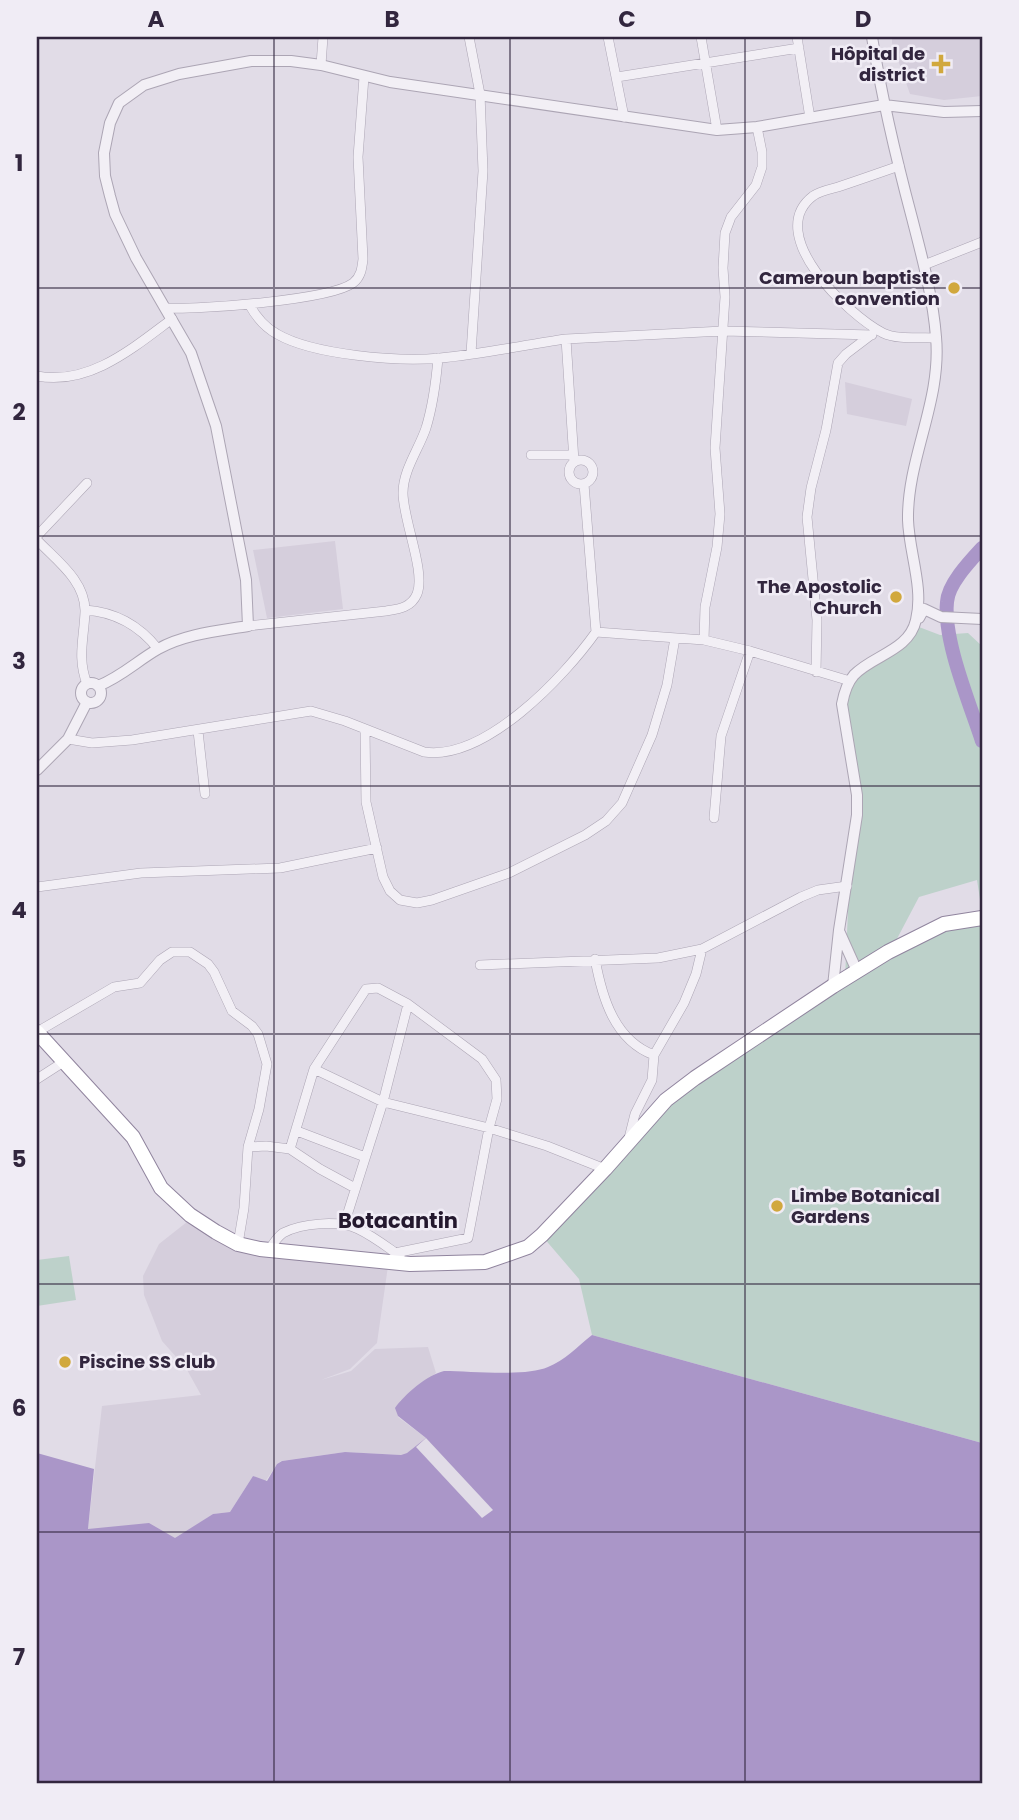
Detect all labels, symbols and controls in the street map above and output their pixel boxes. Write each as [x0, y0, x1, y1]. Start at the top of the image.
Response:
text: A [148, 3, 165, 35]
text: B [384, 3, 400, 35]
text: C [618, 3, 636, 35]
text: D [855, 3, 871, 35]
place label: Hôpital de district [831, 41, 925, 87]
marker: Hôpital de district [931, 54, 951, 74]
text: 1 [15, 147, 23, 179]
place label: Cameroun baptiste convention [759, 265, 940, 311]
marker: Cameroun baptiste convention [946, 280, 962, 296]
text: 2 [12, 396, 26, 428]
place label: The Apostolic Church [757, 574, 882, 620]
marker: The Apostolic Church [888, 589, 904, 605]
text: 3 [12, 645, 26, 677]
text: 4 [11, 894, 27, 926]
text: 5 [12, 1143, 26, 1175]
place label: Limbe Botanical Gardens [791, 1183, 940, 1229]
marker: Limbe Botanical Gardens [769, 1198, 785, 1214]
district label: Botacantin [338, 1206, 458, 1235]
place label: Piscine SS club [79, 1349, 215, 1374]
marker: Piscine SS club [57, 1354, 73, 1370]
text: 6 [12, 1392, 26, 1424]
text: 7 [13, 1641, 25, 1673]

